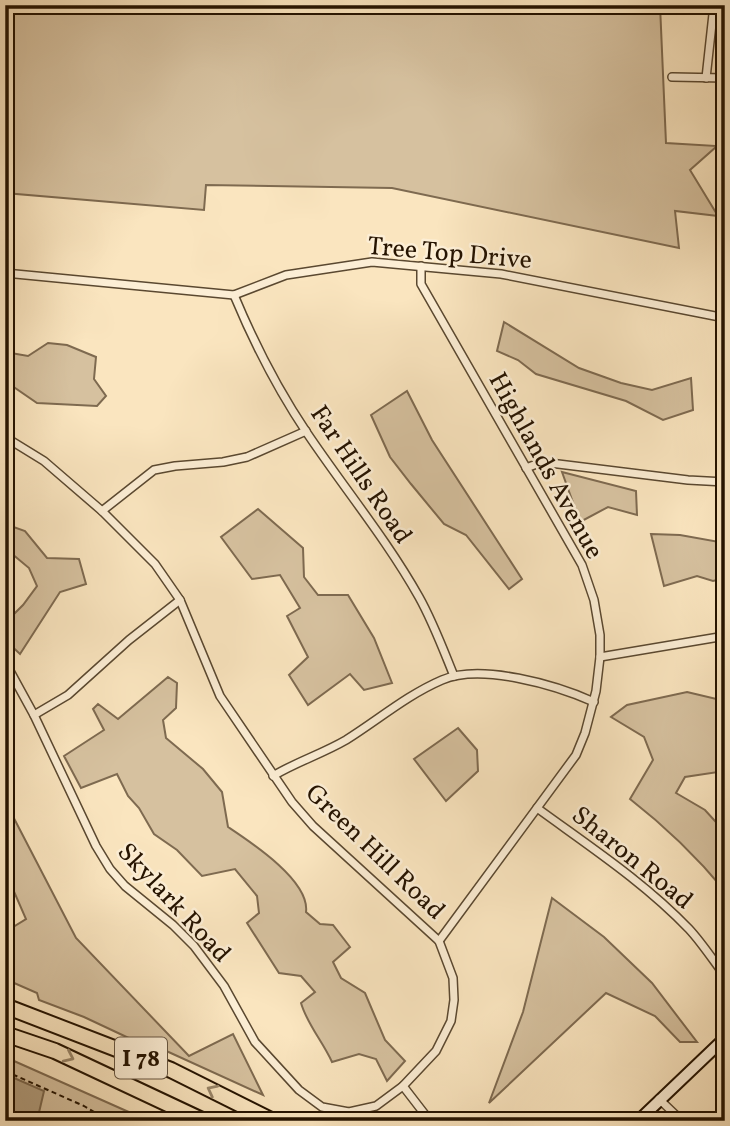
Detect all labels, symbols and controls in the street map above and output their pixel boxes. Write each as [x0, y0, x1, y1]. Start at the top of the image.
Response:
street label: Tree Top Drive [366, 229, 534, 279]
street label: Highlands Avenue [479, 366, 612, 566]
street label: Far Hills Road [301, 399, 420, 552]
street label: Green Hill Road [297, 776, 453, 929]
street label: Sharon Road [563, 798, 700, 919]
street label: Skylark Road [108, 835, 239, 971]
road number: I 78 [115, 1038, 167, 1078]
one-way arrow [62, 1049, 74, 1063]
one-way arrow [207, 1085, 219, 1099]

